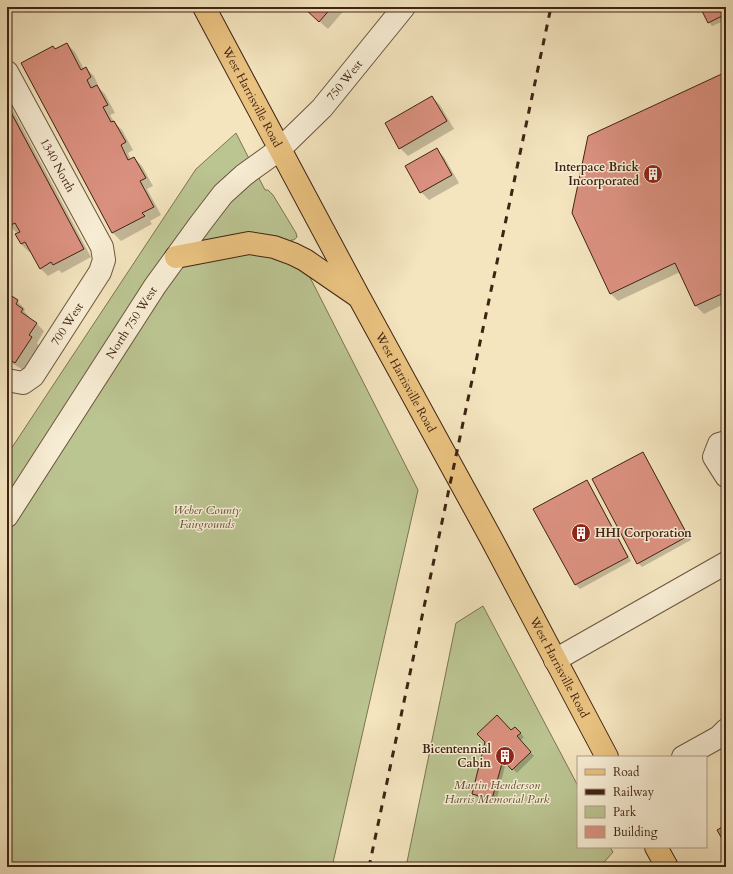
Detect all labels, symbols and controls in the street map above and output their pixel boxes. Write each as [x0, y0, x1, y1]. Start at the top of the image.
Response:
street label: West Harrisville Road [218, 43, 286, 151]
street label: 750 West [323, 56, 366, 104]
street label: 1340 North [36, 135, 79, 195]
place label: Interpace Brick Incorporated [554, 159, 640, 189]
building icon: Interpace Brick Incorporated [642, 163, 664, 185]
street label: North 750 West [102, 283, 161, 362]
street label: 700 West [47, 299, 87, 349]
street label: West Harrisville Road [371, 328, 440, 436]
park label: Weber County Fairgrounds [173, 502, 241, 532]
building icon: HHI Corporation [570, 522, 592, 544]
place label: HHI Corporation [595, 525, 692, 541]
street label: West Harrisville Road [526, 613, 593, 721]
place label: Bicentennial Cabin [422, 741, 492, 771]
building icon: Bicentennial Cabin [494, 745, 516, 767]
legend [577, 756, 707, 848]
text: Road [613, 764, 640, 780]
park label: Martin Henderson Harris Memorial Park [444, 777, 550, 807]
text: Railway [613, 784, 655, 800]
text: Park [613, 804, 637, 820]
text: Building [613, 824, 658, 840]

